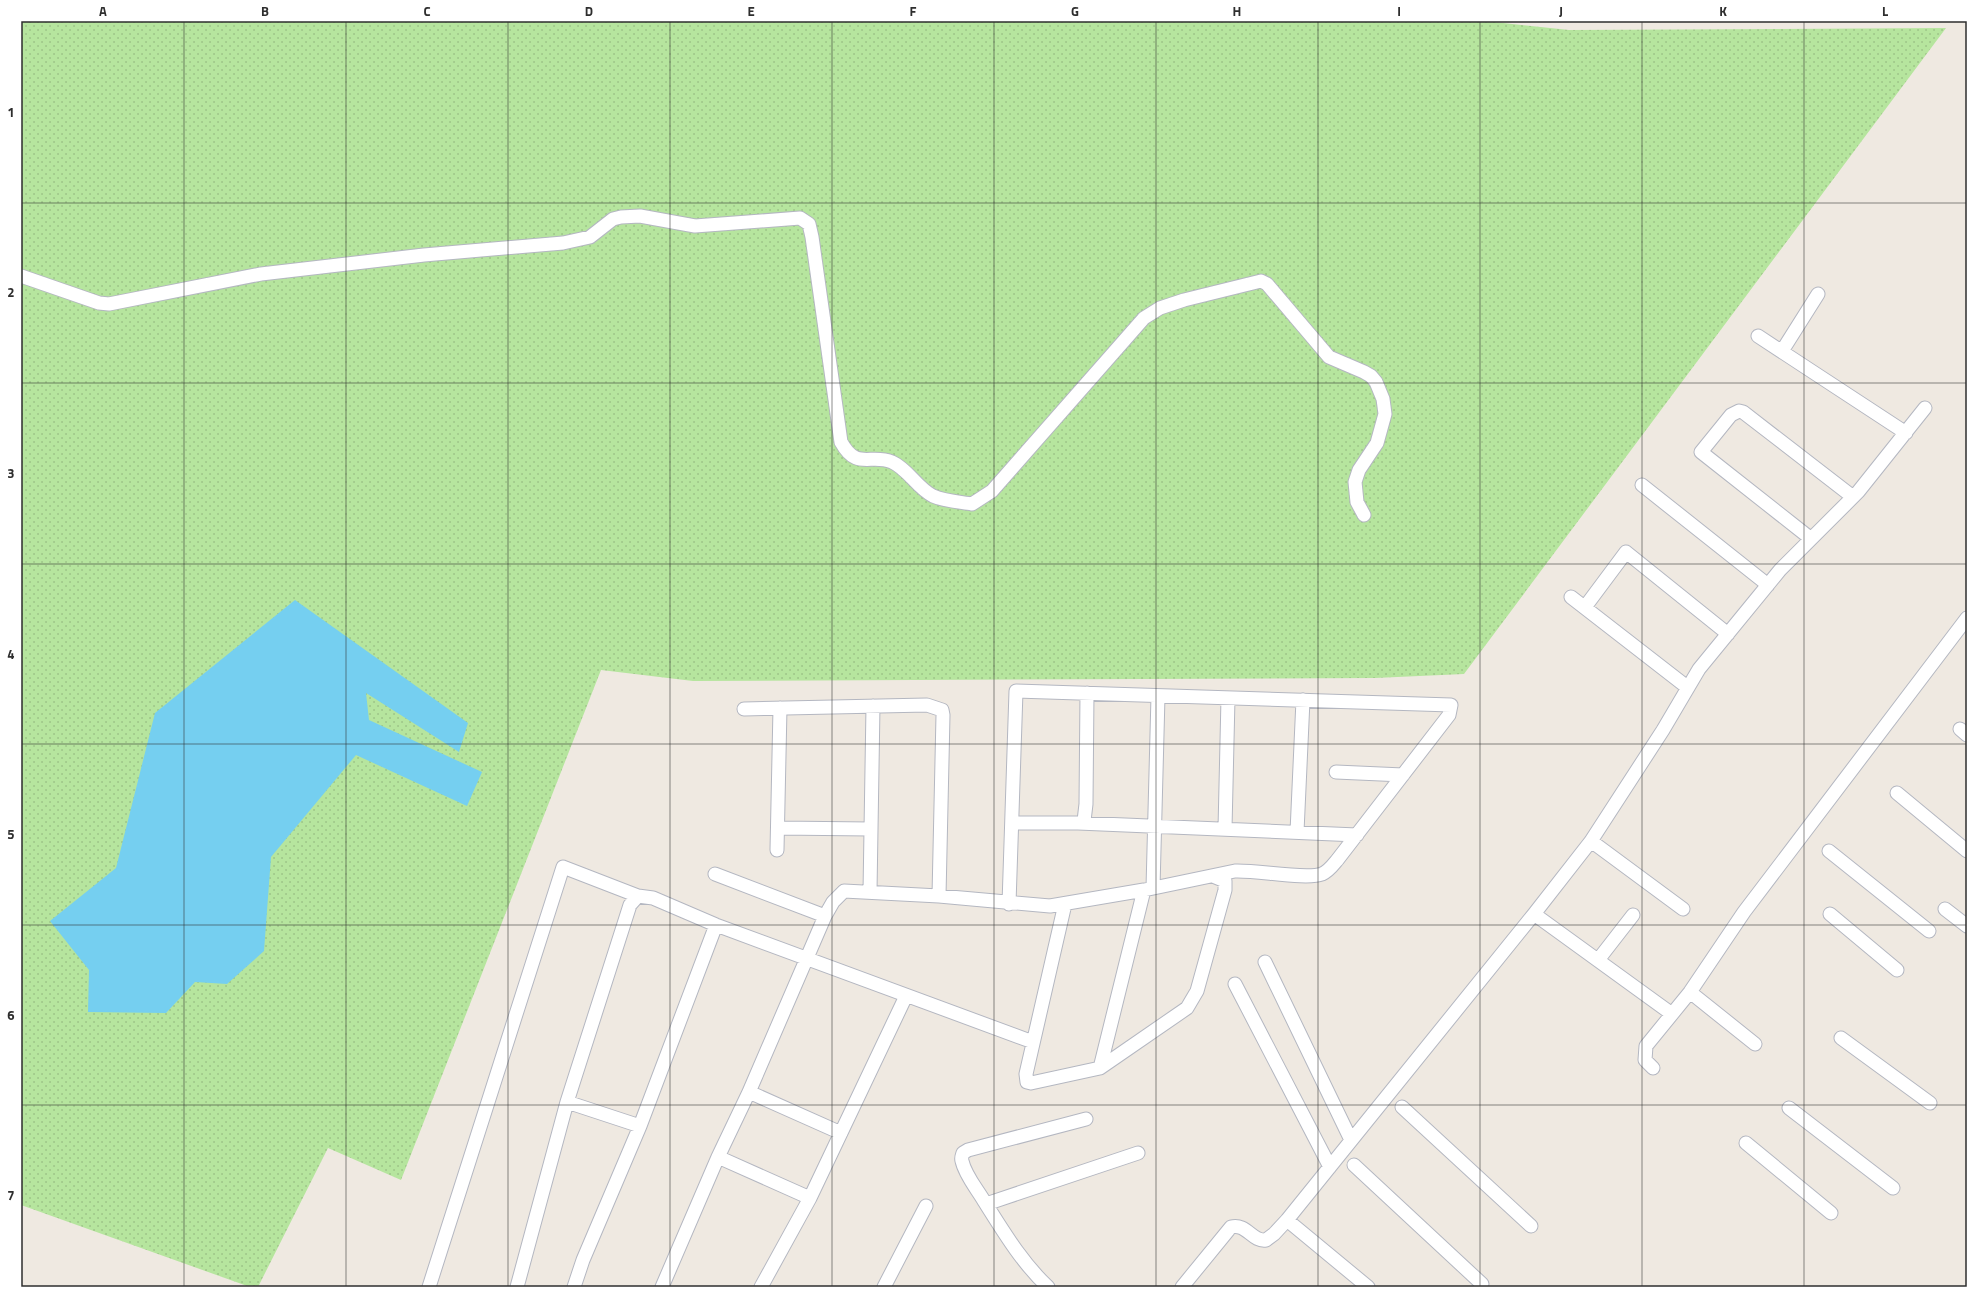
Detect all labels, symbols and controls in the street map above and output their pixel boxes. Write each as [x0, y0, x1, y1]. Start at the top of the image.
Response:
text: A [99, 1, 107, 21]
text: B [261, 1, 269, 21]
text: C [423, 1, 431, 21]
text: D [585, 1, 593, 21]
text: E [747, 1, 755, 21]
text: F [910, 1, 917, 21]
text: G [1071, 1, 1079, 21]
text: H [1233, 1, 1241, 21]
text: I [1397, 1, 1401, 21]
text: J [1559, 1, 1563, 21]
text: K [1719, 1, 1727, 21]
text: L [1882, 1, 1888, 21]
text: 1 [7, 102, 15, 122]
text: 2 [7, 282, 15, 302]
text: 3 [7, 463, 15, 483]
text: 4 [7, 644, 15, 664]
text: 5 [7, 824, 15, 844]
text: 6 [7, 1005, 15, 1025]
text: 7 [7, 1185, 15, 1205]

